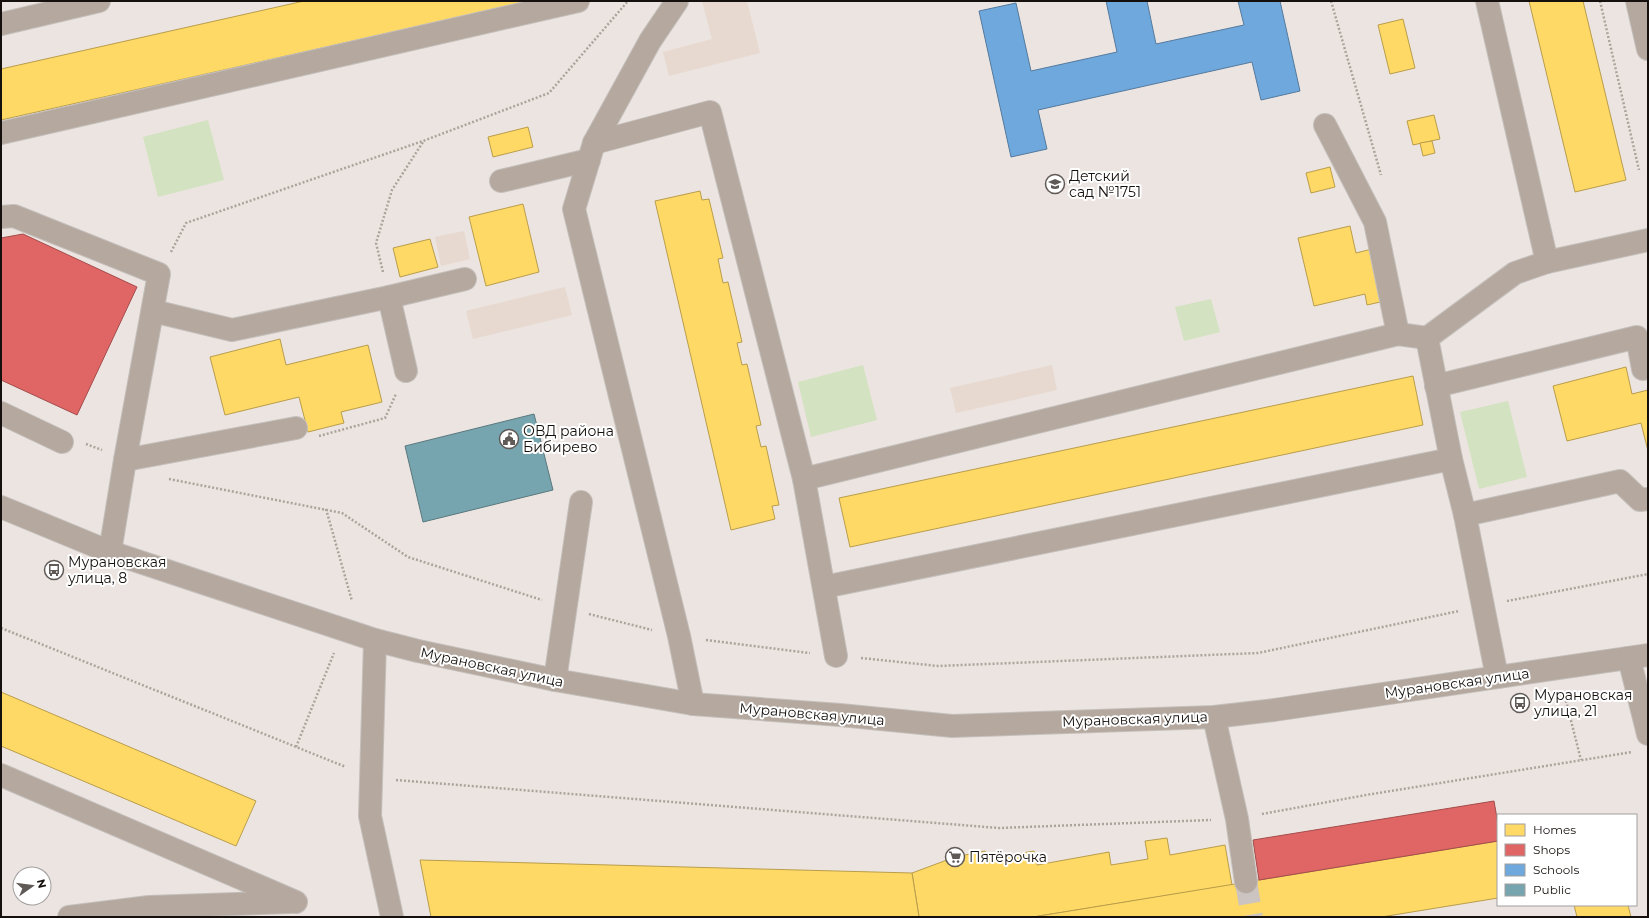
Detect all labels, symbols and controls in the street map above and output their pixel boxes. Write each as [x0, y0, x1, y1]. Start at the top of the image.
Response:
place label: Детский сад №1751 [1069, 167, 1141, 201]
school or university icon: Детский сад №1751 [1044, 173, 1066, 195]
place label: ОВД района Бибирево [523, 422, 614, 456]
public building icon: ОВД района Бибирево [498, 428, 520, 450]
place label: Мурановская улица, 8 [67, 553, 166, 587]
bus stop icon: Мурановская улица, 8 [43, 559, 65, 581]
street label: Мурановская улица [419, 643, 565, 691]
street label: Мурановская улица [1384, 664, 1530, 702]
place label: Мурановская улица, 21 [1533, 686, 1632, 720]
bus stop icon: Мурановская улица, 21 [1509, 692, 1531, 714]
street label: Мурановская улица [739, 699, 885, 729]
street label: Мурановская улица [1062, 707, 1208, 731]
legend [1497, 814, 1637, 906]
text: Homes [1533, 822, 1576, 837]
text: Shops [1533, 842, 1570, 857]
supermarket icon: Пятёрочка [944, 846, 966, 868]
place label: Пятёрочка [969, 848, 1047, 866]
text: Schools [1533, 862, 1579, 877]
north arrow [12, 866, 52, 906]
text: N [34, 878, 50, 890]
text: Public [1533, 882, 1571, 897]

